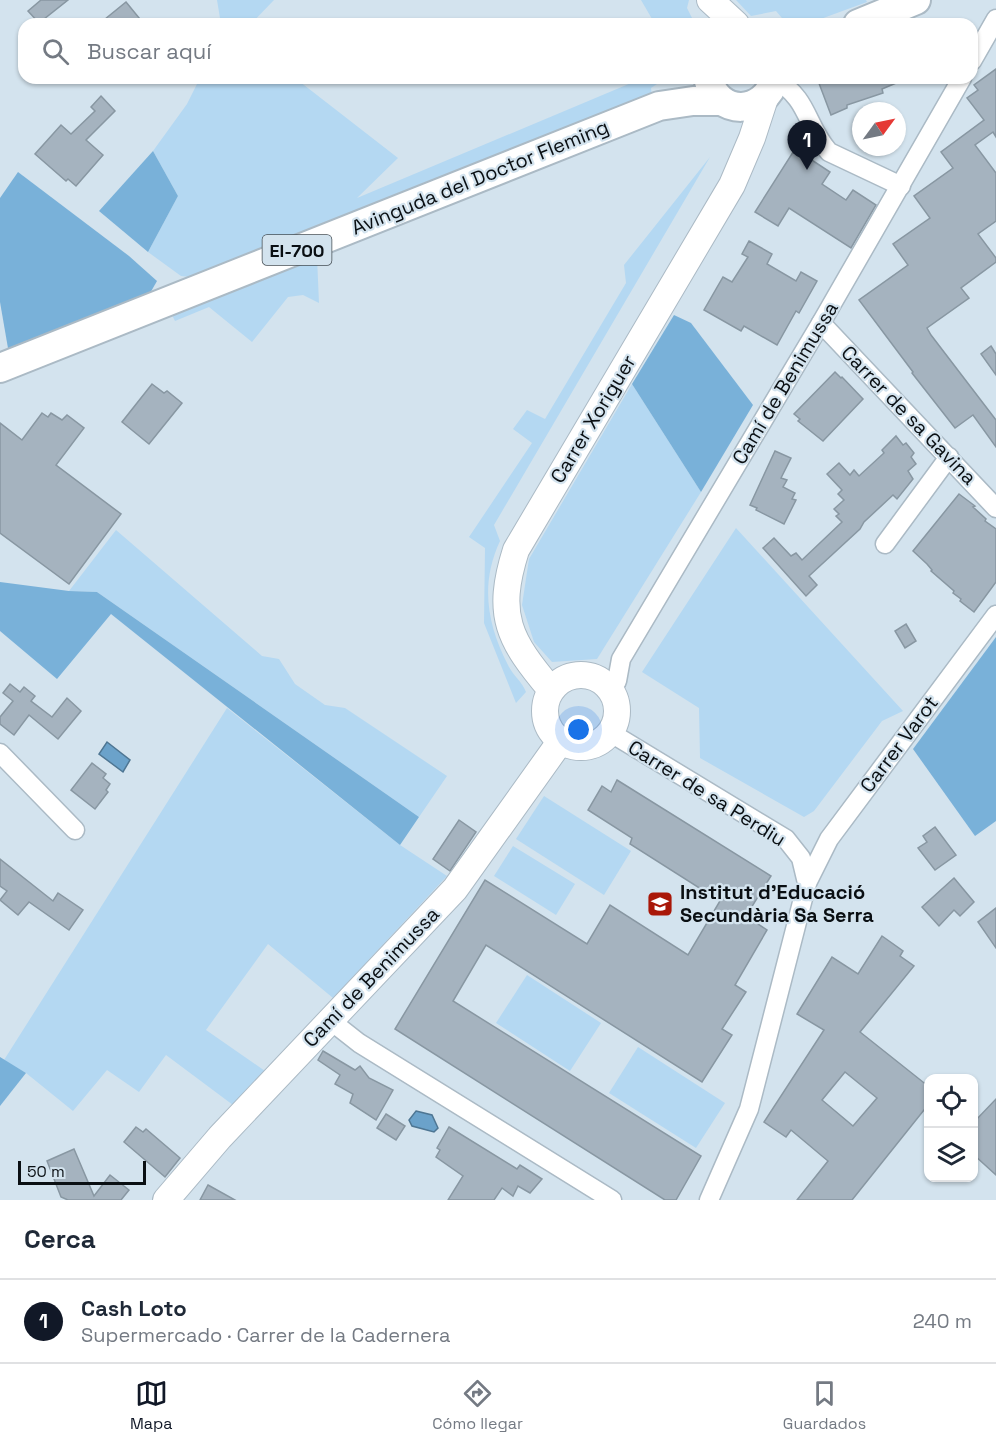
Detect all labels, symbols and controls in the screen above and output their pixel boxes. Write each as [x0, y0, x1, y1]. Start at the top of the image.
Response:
search box [18, 18, 978, 84]
icon: search [39, 35, 72, 68]
text: Buscar aquí [87, 37, 212, 65]
north arrow [852, 102, 906, 156]
street label: Avinguda del Doctor Fleming [347, 113, 613, 241]
pin: 1 [788, 120, 826, 170]
road number: EI-700 [262, 235, 332, 265]
street label: Camí de Benimussa [726, 297, 844, 469]
street label: Carrer de sa Gavina [836, 340, 982, 490]
street label: Carrer Xoriguer [544, 350, 642, 488]
street label: Carrer Varot [854, 690, 944, 798]
your location [564, 715, 593, 744]
street label: Carrer de sa Perdiu [623, 734, 791, 852]
place label: Institut d'Educació Secundària Sa Serra [680, 879, 874, 928]
school or university icon: Institut d'Educació Secundària Sa Serra [645, 889, 675, 919]
street label: Camí de Benimussa [297, 901, 445, 1053]
map controls [924, 1074, 978, 1182]
button: locate [924, 1074, 978, 1128]
button: layers [924, 1128, 978, 1182]
scale bar [18, 1158, 146, 1186]
text: 50 m [27, 1161, 65, 1182]
text: Cerca [24, 1222, 96, 1256]
text: Cash Loto [81, 1294, 187, 1322]
text: 1 [39, 1308, 48, 1334]
text: 240 m [913, 1308, 972, 1334]
text: Supermercado · Carrer de la Cadernera [81, 1322, 451, 1348]
tab: Mapa [130, 1377, 172, 1434]
tab: Cómo llegar [432, 1377, 523, 1434]
tab: Guardados [783, 1377, 866, 1434]

